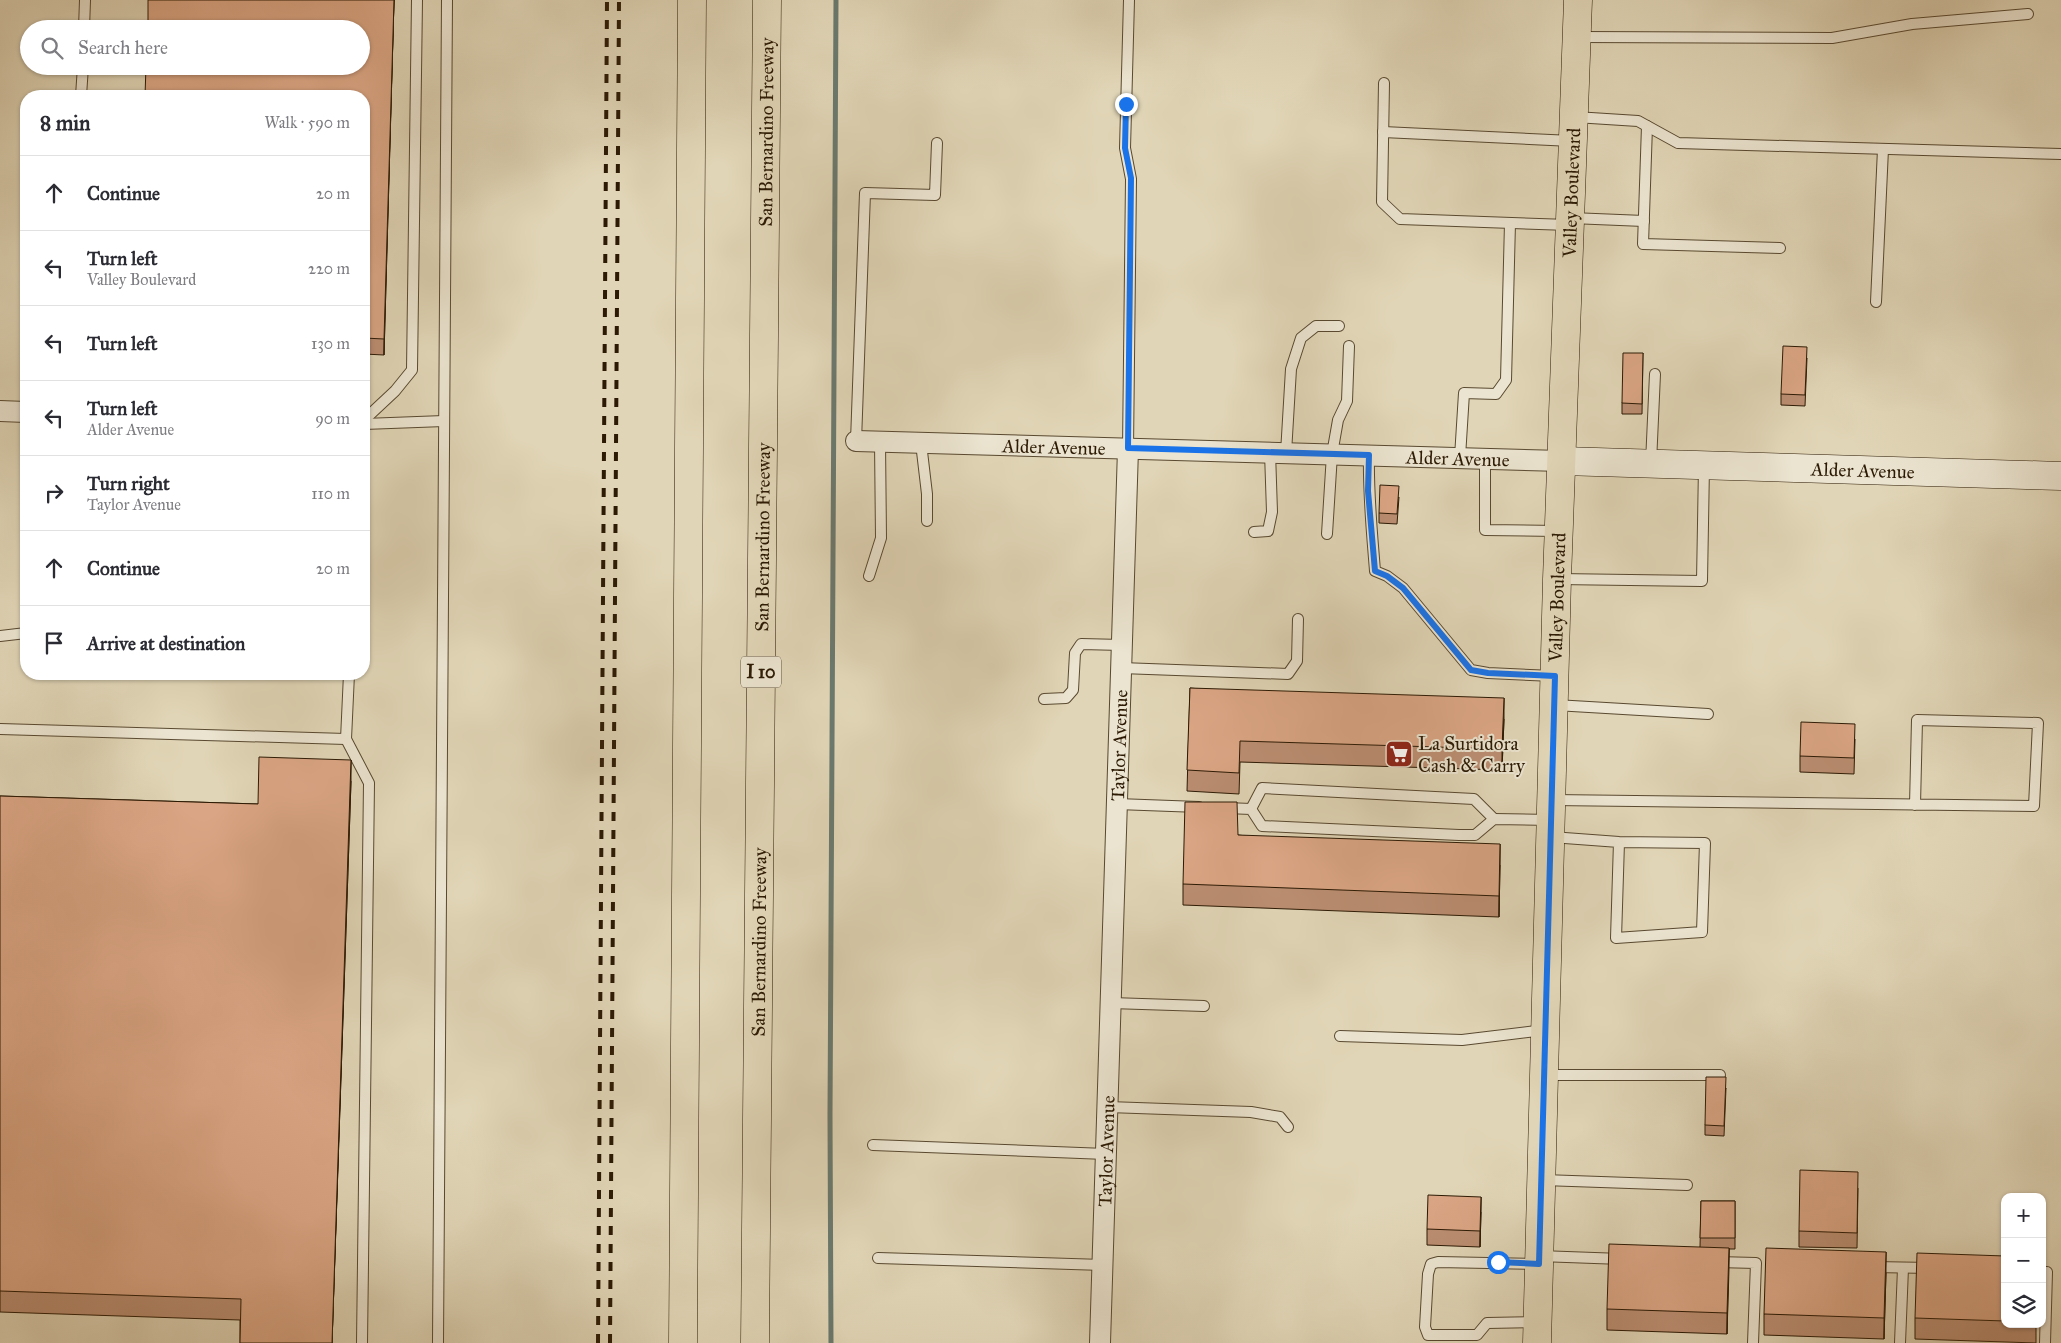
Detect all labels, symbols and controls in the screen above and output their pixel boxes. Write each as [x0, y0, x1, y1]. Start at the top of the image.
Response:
search box [20, 20, 370, 75]
icon: search [38, 34, 66, 62]
text: Search here [78, 36, 168, 59]
street label: San Bernardino Freeway [753, 36, 778, 227]
route end [1115, 93, 1138, 116]
text: 8 min [40, 110, 90, 136]
text: Walk · 590 m [264, 113, 350, 132]
street label: Valley Boulevard [1557, 127, 1585, 259]
icon: ahead [40, 179, 68, 207]
text: Continue [87, 182, 160, 205]
text: 20 m [316, 184, 350, 203]
text: Turn left [87, 247, 157, 270]
icon: left [40, 254, 68, 282]
text: 220 m [308, 259, 350, 278]
text: Valley Boulevard [87, 270, 196, 289]
icon: left [40, 329, 68, 357]
text: Turn left [87, 332, 157, 355]
text: 130 m [311, 334, 350, 353]
text: Turn left [87, 397, 157, 420]
icon: left [40, 404, 68, 432]
text: 90 m [315, 409, 350, 428]
text: Alder Avenue [87, 420, 174, 439]
street label: Alder Avenue [1001, 434, 1106, 460]
street label: San Bernardino Freeway [750, 441, 775, 632]
street label: Alder Avenue [1405, 445, 1510, 471]
street label: Alder Avenue [1810, 457, 1915, 483]
text: Turn right [87, 472, 170, 495]
icon: right [40, 479, 68, 507]
text: 110 m [311, 484, 350, 503]
text: Taylor Avenue [87, 495, 181, 514]
street label: Valley Boulevard [1543, 531, 1570, 663]
icon: ahead [40, 554, 68, 582]
text: Continue [87, 557, 160, 580]
text: 20 m [316, 559, 350, 578]
icon: arrive [40, 629, 68, 657]
text: Arrive at destination [87, 632, 245, 655]
road number: I 10 [741, 656, 781, 688]
street label: Taylor Avenue [1105, 689, 1132, 801]
place label: La Surtidora Cash & Carry [1418, 732, 1526, 777]
supermarket icon: La Surtidora Cash & Carry [1384, 739, 1414, 769]
street label: San Bernardino Freeway [746, 846, 771, 1037]
street label: Taylor Avenue [1093, 1095, 1119, 1207]
map controls [2001, 1193, 2046, 1328]
button: + [2001, 1193, 2046, 1238]
button: − [2001, 1238, 2046, 1283]
route start [1487, 1251, 1510, 1274]
button: layers [2001, 1283, 2046, 1328]

